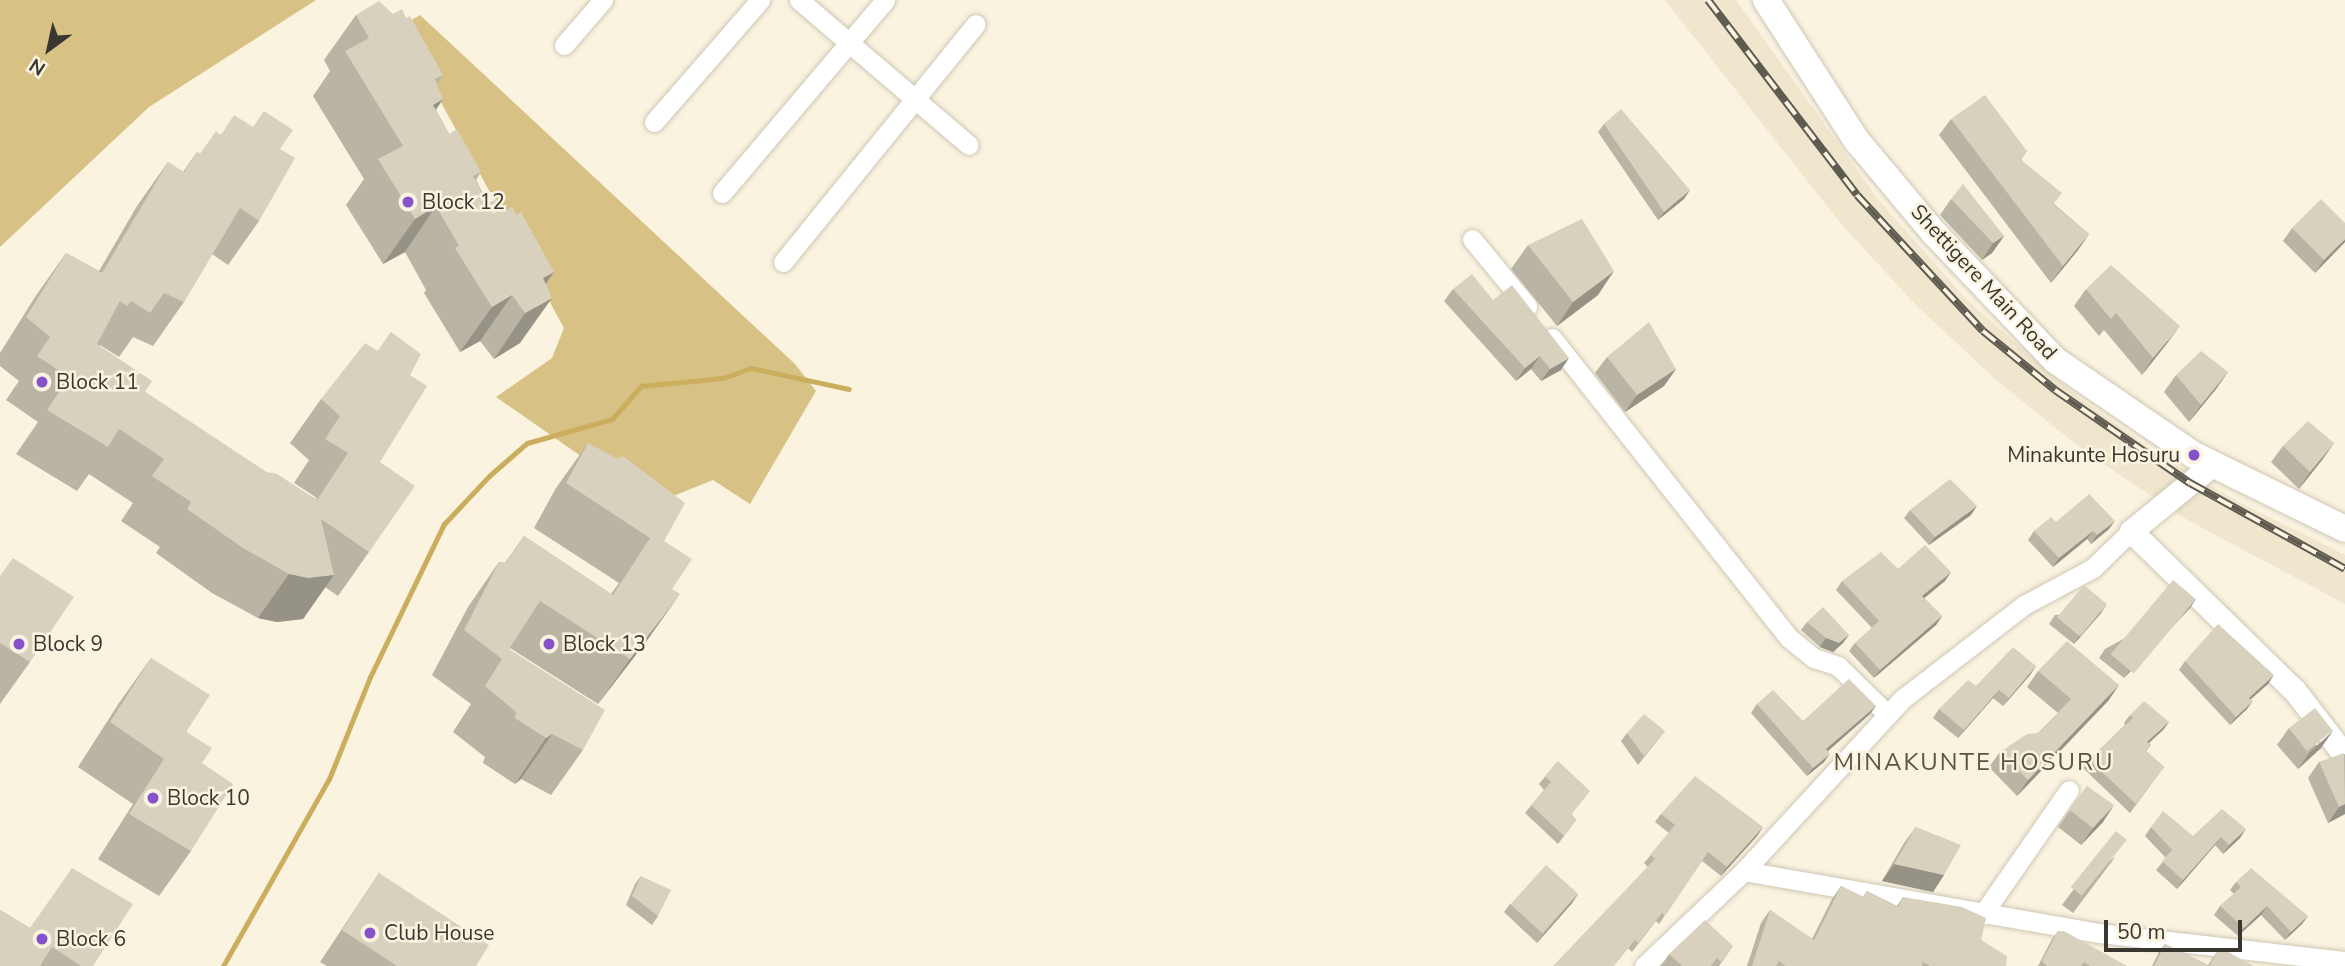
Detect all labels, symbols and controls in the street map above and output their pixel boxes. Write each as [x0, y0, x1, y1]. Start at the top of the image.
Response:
north arrow [14, 14, 84, 84]
text: N [25, 52, 51, 81]
place label: Block 12 [422, 189, 505, 215]
marker: Block 12 [400, 194, 416, 210]
street label: Shettigere Main Road [1906, 199, 2062, 365]
place label: Block 11 [56, 369, 139, 395]
marker: Block 11 [34, 374, 50, 390]
place label: Minakunte Hosuru [2007, 442, 2180, 468]
marker: Minakunte Hosuru [2186, 447, 2202, 463]
place label: Block 9 [33, 631, 103, 657]
place label: Block 13 [563, 631, 646, 657]
marker: Block 9 [11, 636, 27, 652]
marker: Block 13 [541, 636, 557, 652]
district label: MINAKUNTE HOSURU [1836, 749, 2112, 777]
place label: Block 10 [167, 785, 250, 811]
marker: Block 10 [145, 790, 161, 806]
scale bar [2107, 906, 2245, 950]
text: 50 m [2117, 918, 2166, 946]
place label: Club House [384, 920, 494, 946]
marker: Club House [362, 925, 378, 941]
place label: Block 6 [56, 926, 126, 952]
marker: Block 6 [34, 931, 50, 947]

